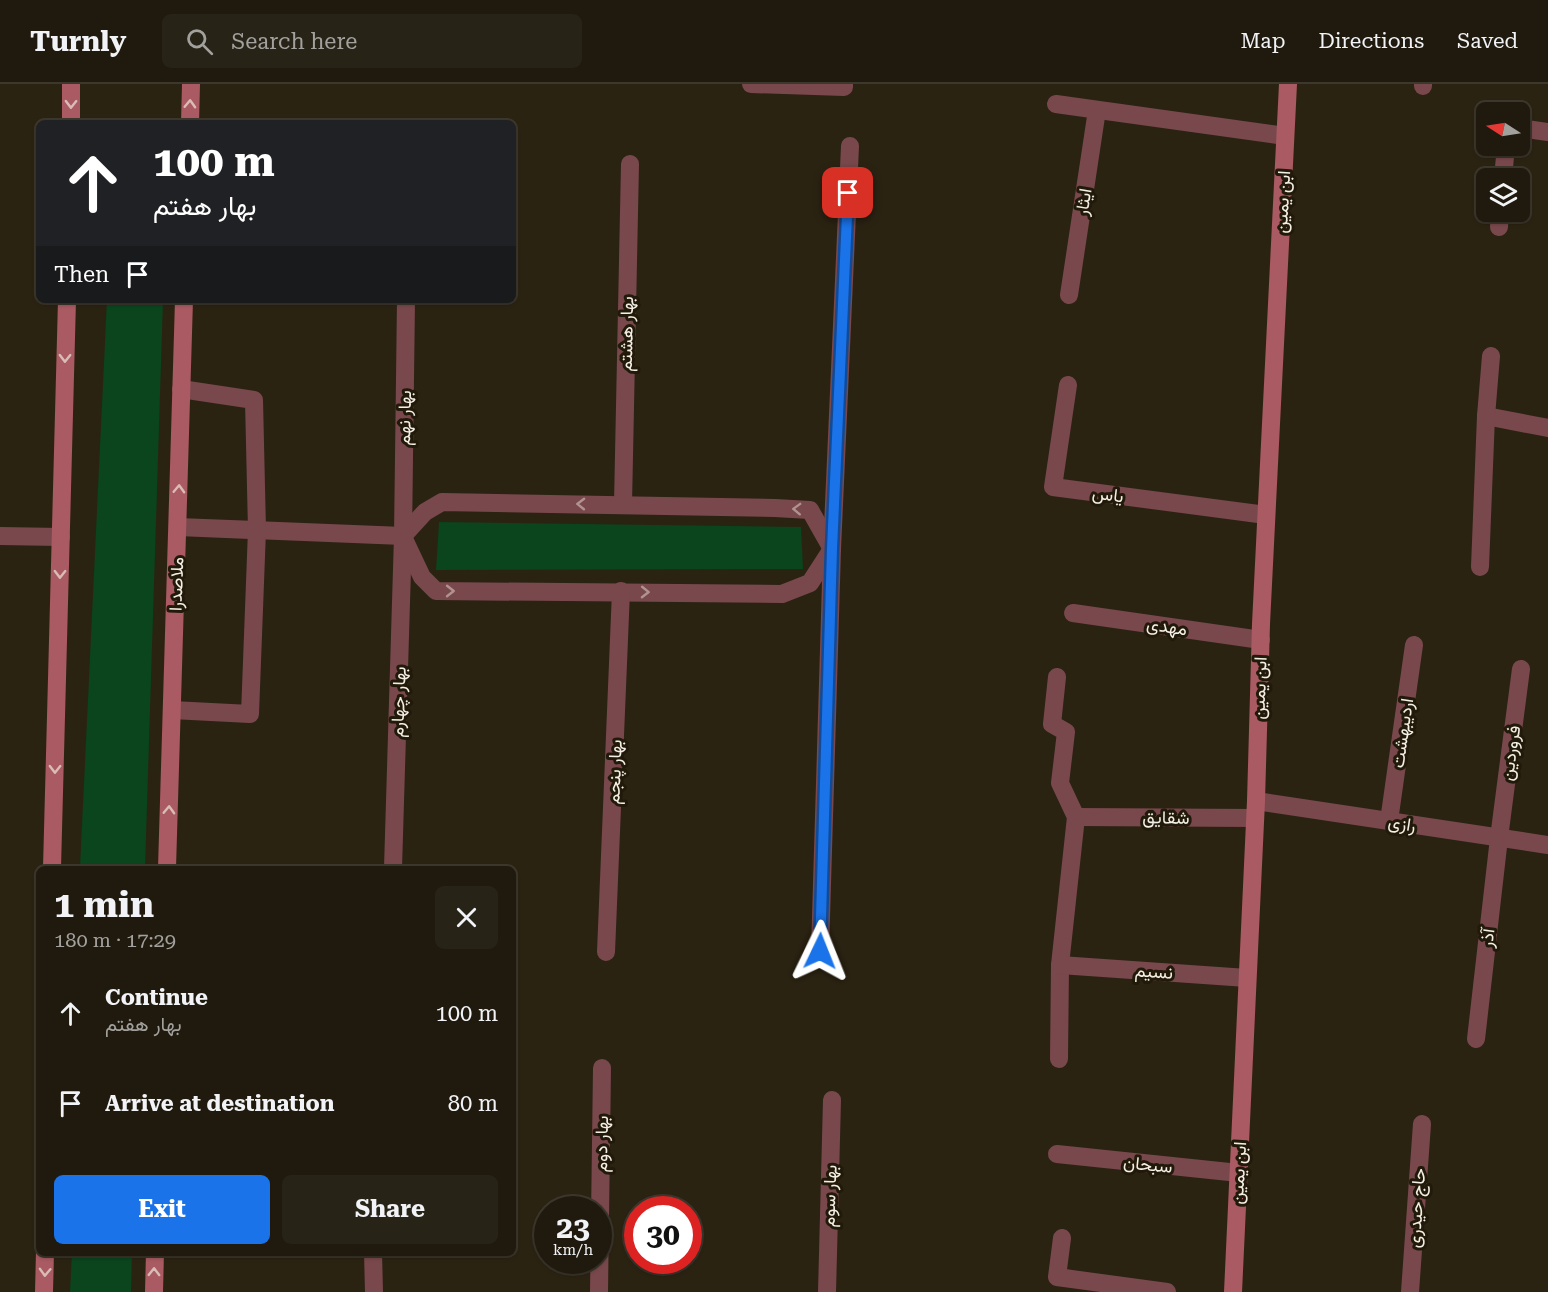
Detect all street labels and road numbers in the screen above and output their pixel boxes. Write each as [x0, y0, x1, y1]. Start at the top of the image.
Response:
street label: ابن یمین [1270, 170, 1295, 234]
street label: ایثار [1070, 187, 1097, 218]
street label: بهار هشتم [615, 296, 639, 372]
street label: بهار نهم [393, 390, 417, 446]
street label: یاس [1091, 482, 1125, 507]
street label: ملاصدرا [165, 557, 188, 611]
street label: مهدی [1145, 613, 1189, 640]
street label: ابن یمین [1247, 656, 1272, 720]
street label: بهار چهارم [386, 666, 412, 738]
street label: اردیبهشت [1387, 697, 1418, 769]
street label: فروردین [1496, 724, 1525, 782]
street label: بهار پنجم [602, 739, 628, 805]
street label: شقایق [1142, 806, 1190, 829]
street label: رازی [1386, 810, 1417, 837]
street label: آذر [1475, 926, 1500, 950]
street label: نسیم [1134, 959, 1174, 985]
street label: بهار دوم [590, 1115, 614, 1173]
street label: ابن یمین [1226, 1141, 1251, 1205]
street label: سبحان [1122, 1151, 1174, 1177]
street label: بهار سوم [817, 1164, 843, 1228]
street label: حاج حیدری [1403, 1167, 1431, 1249]

